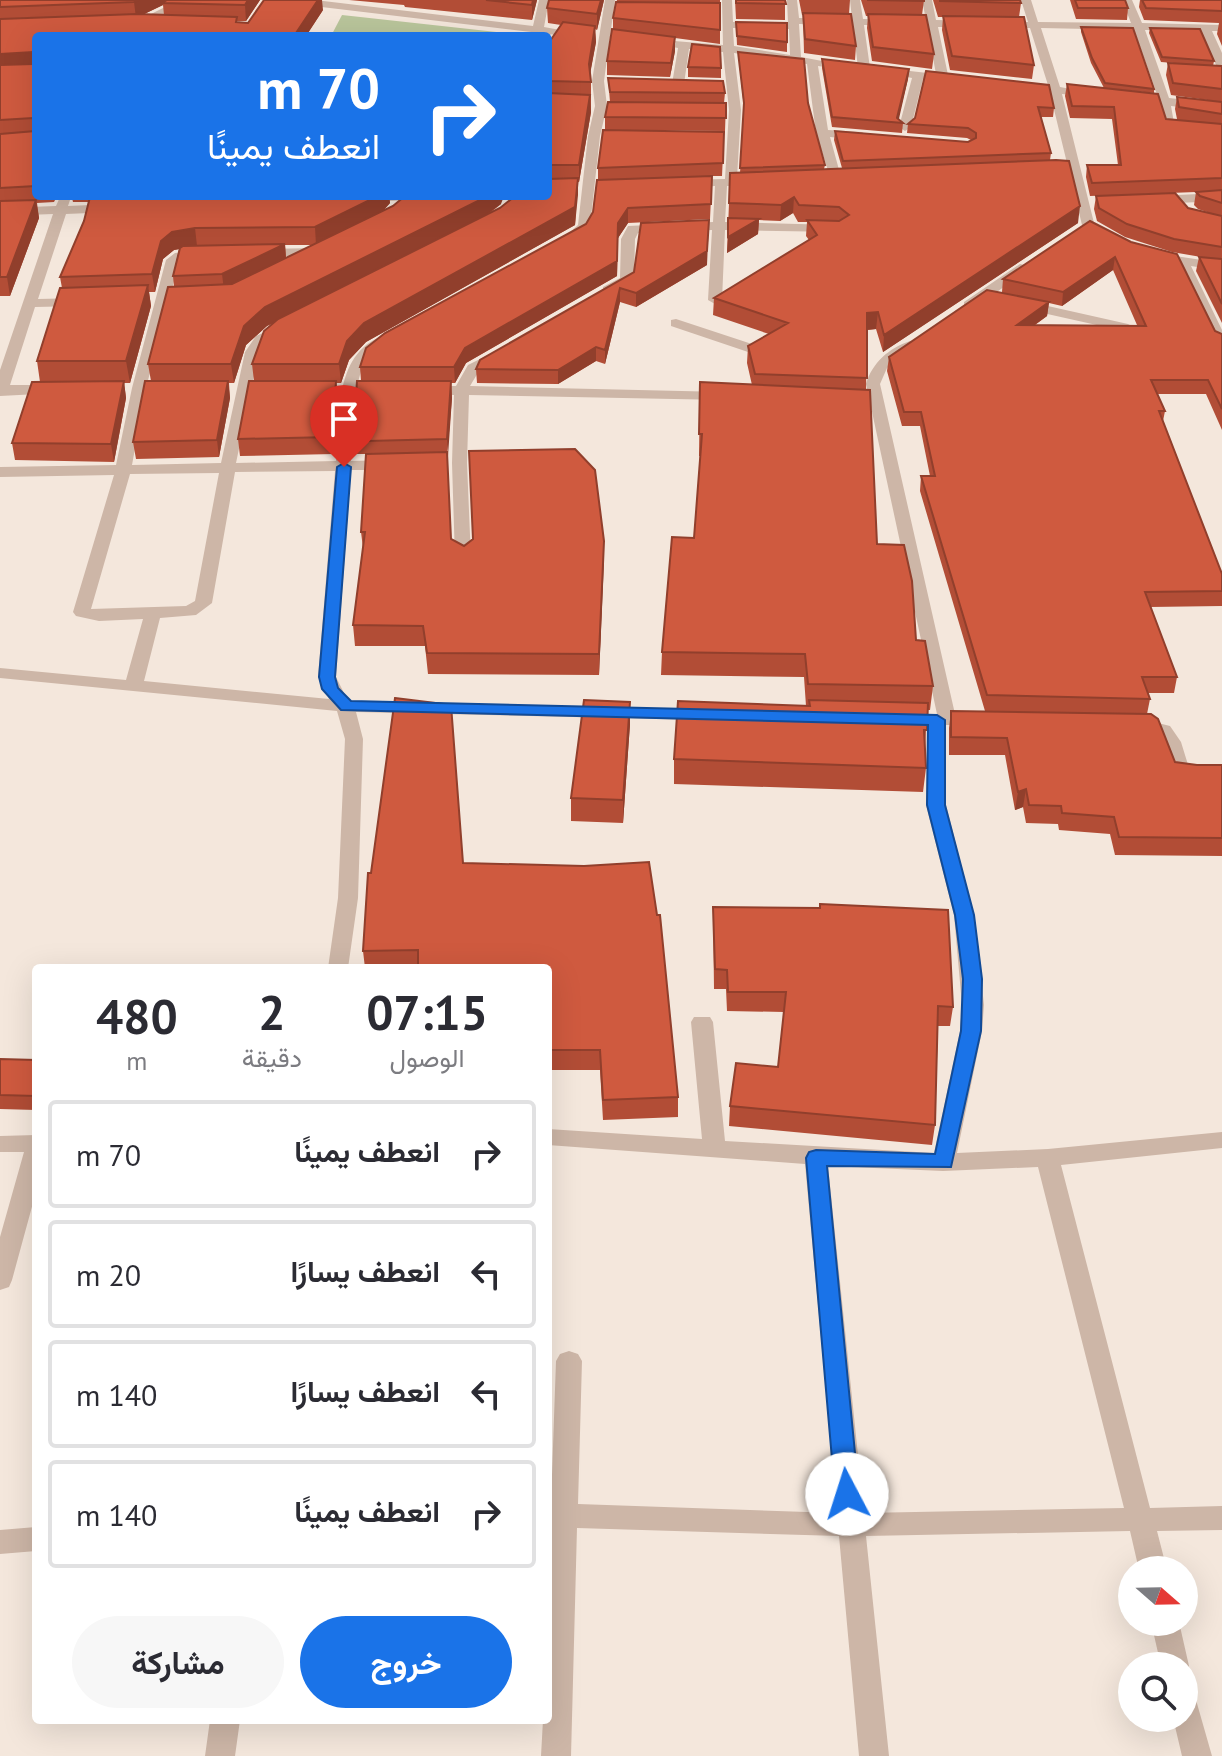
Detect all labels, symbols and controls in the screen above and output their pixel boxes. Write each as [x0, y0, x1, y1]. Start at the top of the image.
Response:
text: 70 m [257, 52, 380, 124]
icon: right [408, 64, 512, 168]
text: انعطف يمينًا [207, 122, 380, 169]
pin [310, 385, 378, 467]
icon: arrive [322, 397, 366, 441]
text: 2 [258, 981, 286, 1043]
text: 07:15 [366, 981, 488, 1043]
text: 480 [96, 985, 178, 1047]
text: دقيقة [242, 1041, 302, 1074]
text: الوصول [390, 1041, 465, 1074]
text: m [126, 1044, 147, 1077]
text: انعطف يمينًا [294, 1131, 440, 1170]
icon: right [464, 1132, 508, 1176]
text: 70 m [76, 1135, 141, 1174]
text: انعطف يسارًا [290, 1251, 440, 1290]
icon: left [464, 1252, 508, 1296]
text: 20 m [76, 1255, 141, 1294]
text: انعطف يسارًا [290, 1371, 440, 1410]
icon: left [464, 1372, 508, 1416]
text: 140 m [76, 1375, 157, 1414]
position arrow [805, 1452, 889, 1536]
text: انعطف يمينًا [294, 1491, 440, 1530]
icon: right [464, 1492, 508, 1536]
text: 140 m [76, 1495, 157, 1534]
north arrow [1118, 1556, 1198, 1636]
map controls [1118, 1556, 1198, 1732]
button: مشاركة [72, 1616, 284, 1708]
button: خروج [300, 1616, 512, 1708]
button: search [1118, 1652, 1198, 1732]

